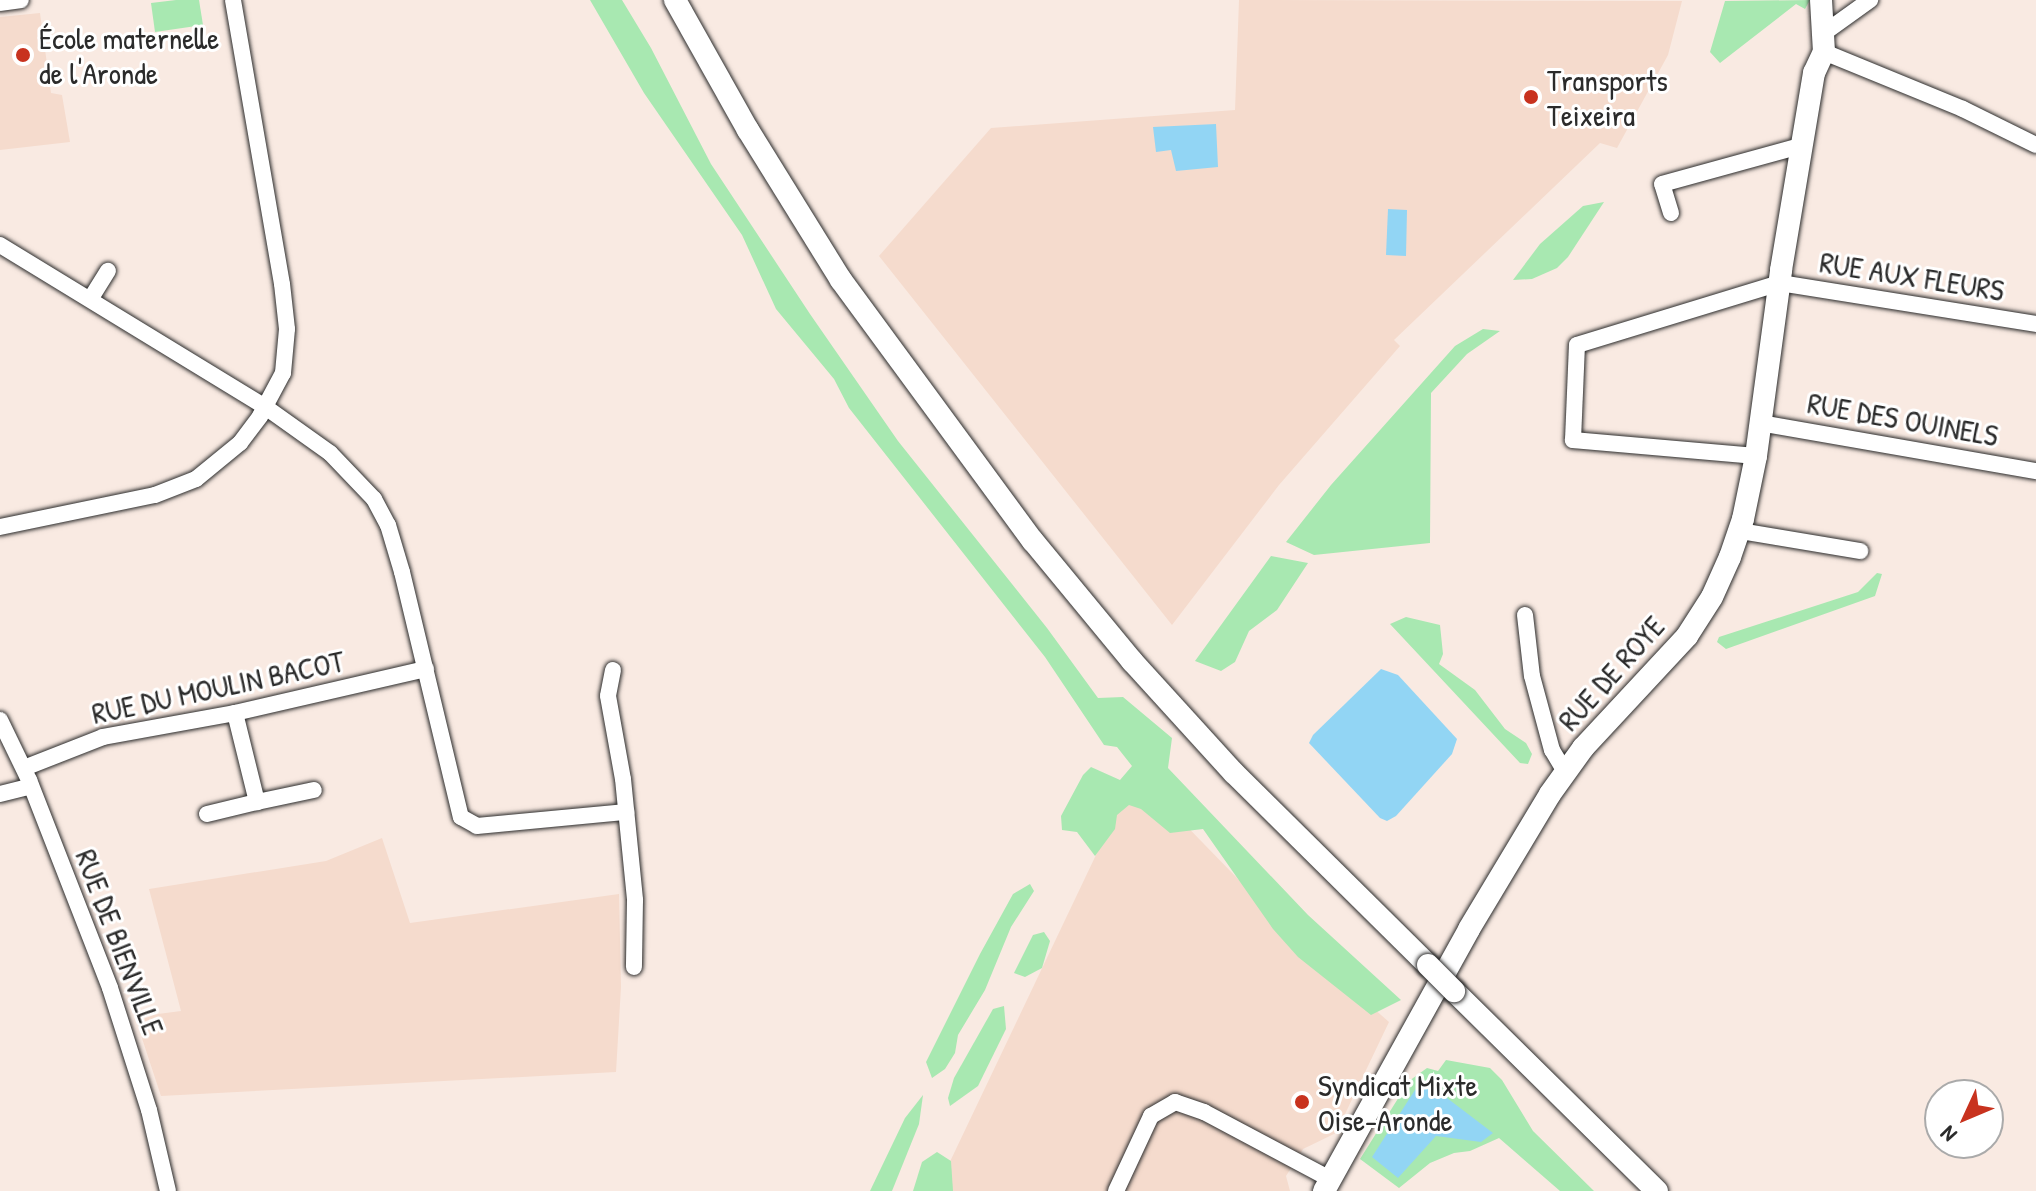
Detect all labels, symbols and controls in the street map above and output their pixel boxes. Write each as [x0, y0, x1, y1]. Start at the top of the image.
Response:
place label: École maternelle de l'Aronde [39, 20, 219, 90]
marker: École maternelle de l'Aronde [14, 46, 32, 64]
place label: Transports Teixeira [1547, 62, 1668, 132]
marker: Transports Teixeira [1522, 88, 1540, 106]
street label: RUE AUX FLEURS [1817, 244, 2007, 308]
street label: RUE DES OUINELS [1805, 385, 2001, 453]
street label: RUE DE ROYE [1550, 608, 1672, 738]
street label: RUE DU MOULIN BACOT [89, 643, 347, 731]
street label: RUE DE BIENVILLE [68, 844, 172, 1040]
place label: Syndicat Mixte Oise-Aronde [1318, 1067, 1477, 1138]
north arrow [1924, 1079, 2004, 1159]
marker: Syndicat Mixte Oise-Aronde [1293, 1093, 1311, 1111]
text: N [1933, 1120, 1963, 1149]

